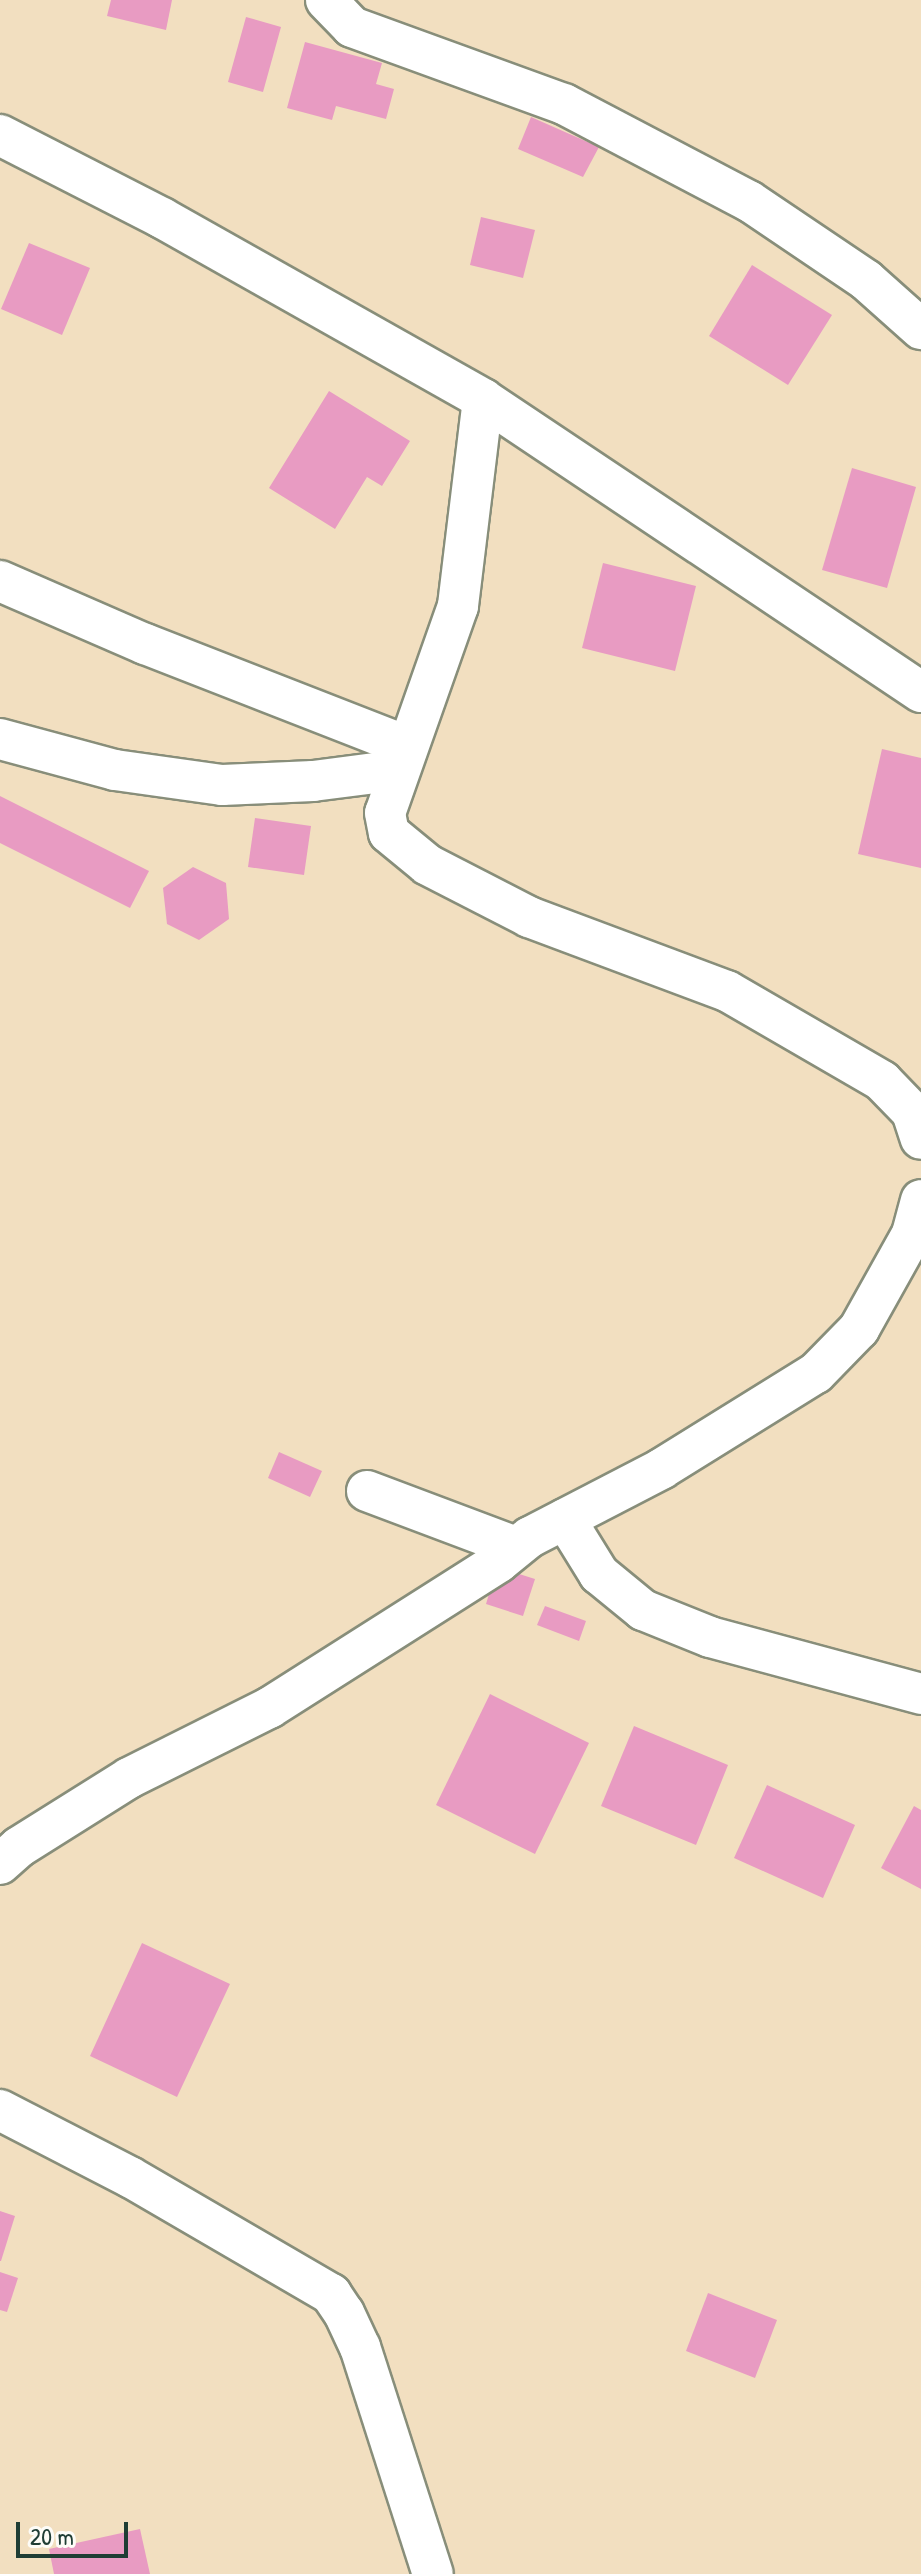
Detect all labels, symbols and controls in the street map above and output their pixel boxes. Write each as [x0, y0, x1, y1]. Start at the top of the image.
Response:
scale bar [20, 2506, 132, 2556]
text: 20 m [30, 2520, 74, 2552]

